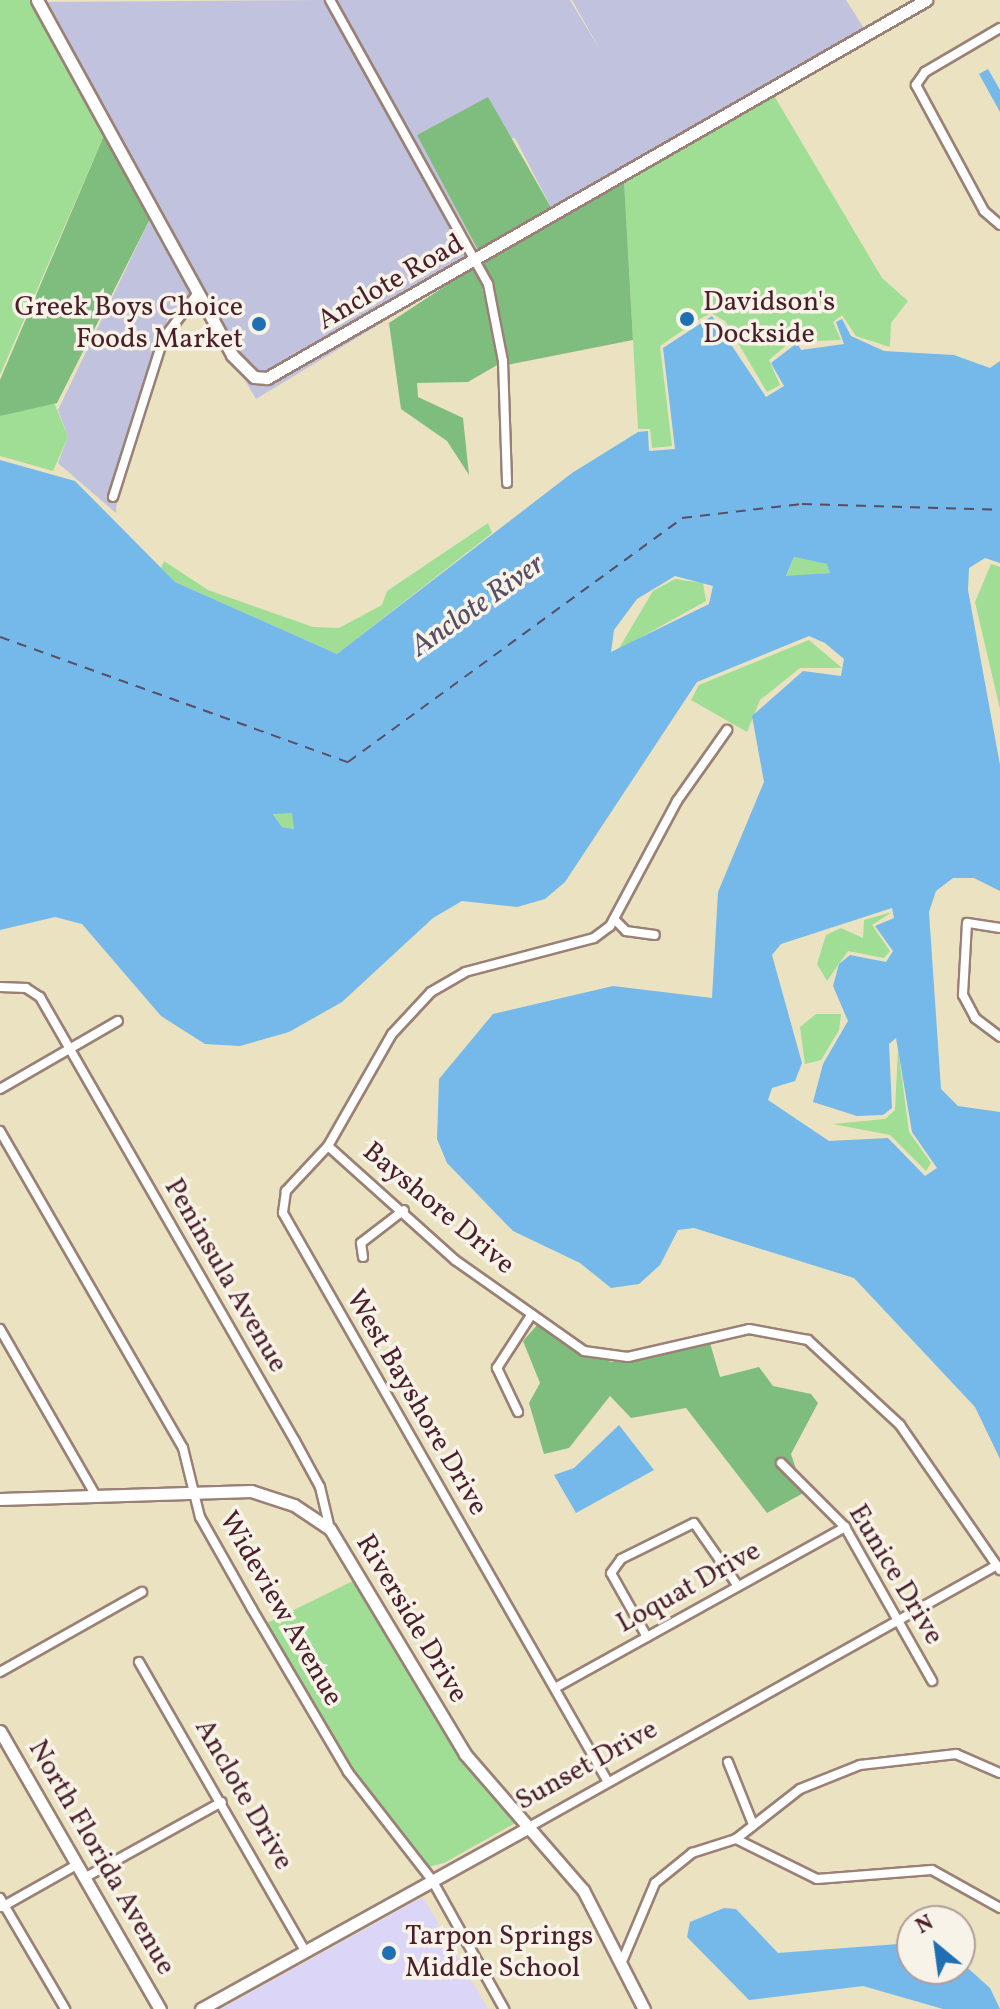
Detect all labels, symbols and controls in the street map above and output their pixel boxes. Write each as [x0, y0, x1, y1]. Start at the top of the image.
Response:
street label: Anclote Road [312, 228, 470, 338]
place label: Davidson's Dockside [703, 286, 835, 352]
place label: Greek Boys Choice Foods Market [15, 291, 243, 357]
marker: Davidson's Dockside [678, 310, 696, 328]
marker: Greek Boys Choice Foods Market [250, 315, 268, 333]
water label: Anclote River [404, 547, 552, 665]
street label: Bayshore Drive [355, 1136, 521, 1282]
street label: Peninsula Avenue [156, 1173, 294, 1379]
street label: West Bayshore Drive [338, 1284, 494, 1522]
street label: Eunice Drive [840, 1499, 950, 1651]
street label: Wideview Avenue [211, 1506, 349, 1712]
street label: Riverside Drive [348, 1529, 474, 1709]
street label: Loquat Drive [611, 1535, 767, 1641]
street label: Sunset Drive [510, 1713, 664, 1819]
street label: Anclote Drive [186, 1714, 300, 1876]
street label: North Florida Avenue [20, 1735, 182, 1981]
north arrow [896, 1905, 976, 1985]
text: N [911, 1908, 940, 1943]
place label: Tarpon Springs Middle School [405, 1920, 593, 1986]
marker: Tarpon Springs Middle School [380, 1944, 398, 1962]

